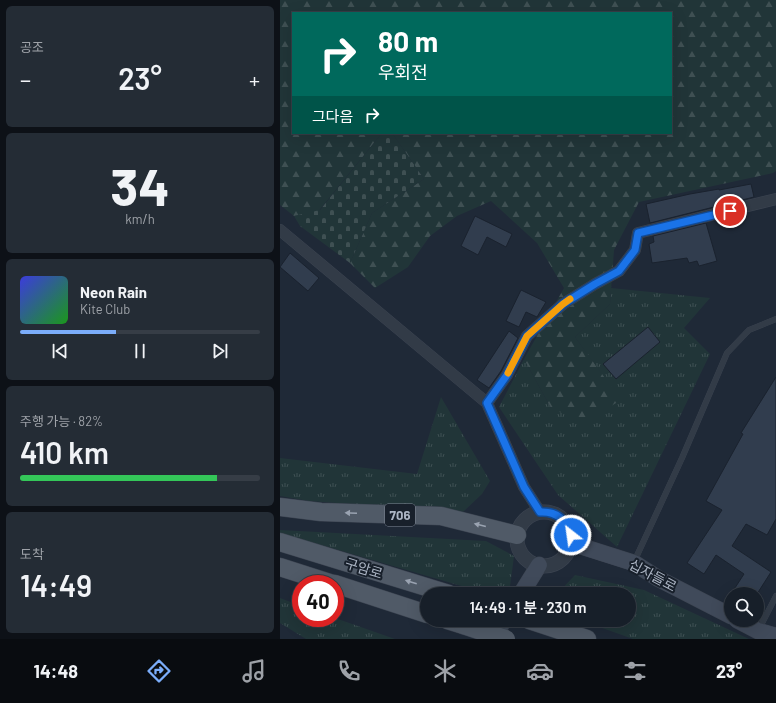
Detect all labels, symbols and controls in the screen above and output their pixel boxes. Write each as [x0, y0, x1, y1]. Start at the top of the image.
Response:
text: 80 m [378, 24, 438, 58]
icon: right [312, 28, 364, 80]
text: 공조 [20, 39, 44, 55]
text: 23° [118, 60, 162, 96]
text: 우회전 [378, 61, 428, 83]
text: − [20, 66, 31, 92]
text: + [249, 66, 260, 92]
icon: right [361, 104, 383, 126]
text: 그다음 [312, 107, 353, 125]
text: 34 [110, 154, 170, 216]
pin [713, 194, 747, 228]
icon: arrive [719, 200, 741, 222]
text: km/h [125, 211, 155, 227]
text: Neon Rain [80, 283, 147, 301]
text: Kite Club [80, 301, 130, 317]
icon: previous [49, 340, 71, 362]
icon: pause [129, 340, 151, 362]
icon: next [209, 340, 231, 362]
text: 주행 가능 · 82% [20, 413, 103, 429]
text: 410 km [20, 434, 109, 470]
road number: 706 [385, 504, 415, 526]
one-way arrow [344, 510, 357, 516]
position arrow [550, 514, 592, 556]
one-way arrow [473, 522, 486, 528]
text: 도착 [20, 546, 44, 562]
street label: 구암로 [343, 554, 385, 582]
street label: 십자들로 [626, 555, 680, 595]
text: 14:49 [20, 567, 92, 603]
speed limit sign: 40 [292, 575, 344, 627]
one-way arrow [405, 579, 417, 585]
map controls [724, 587, 764, 627]
button: search [724, 587, 764, 627]
text: 14:49 · 1 분 · 230 m [470, 598, 586, 616]
icon: directions [145, 657, 173, 685]
icon: music [240, 657, 268, 685]
icon: phone [335, 657, 363, 685]
icon: climate [431, 657, 459, 685]
icon: car [526, 657, 554, 685]
icon: filters [621, 657, 649, 685]
text: 14:48 [34, 660, 78, 682]
text: 23° [716, 660, 742, 682]

